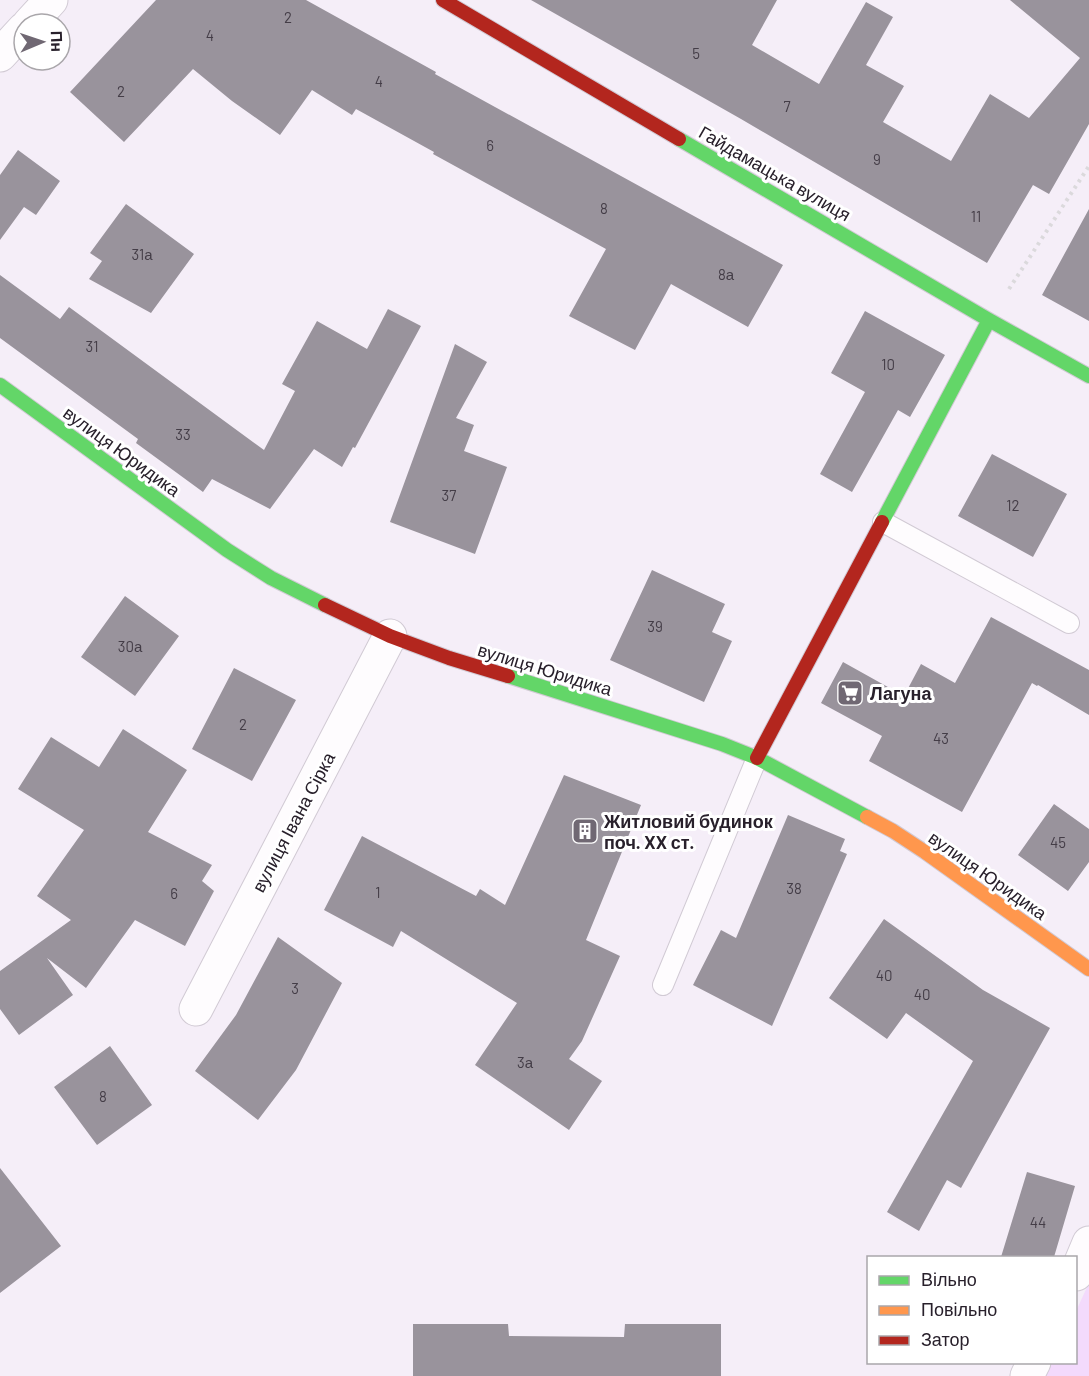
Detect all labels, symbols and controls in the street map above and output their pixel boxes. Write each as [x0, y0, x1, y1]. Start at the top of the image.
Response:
house number: 2 [284, 8, 292, 26]
north arrow [12, 12, 72, 72]
house number: 4 [206, 26, 214, 44]
text: Пн [48, 31, 67, 52]
house number: 5 [692, 44, 700, 62]
house number: 4 [375, 72, 383, 90]
house number: 2 [117, 82, 125, 100]
house number: 7 [783, 97, 791, 115]
street label: Гайдамацька вулиця [695, 121, 855, 225]
house number: 6 [486, 136, 494, 154]
house number: 9 [873, 150, 881, 168]
house number: 8 [600, 199, 608, 217]
house number: 11 [971, 207, 981, 225]
house number: 31а [131, 245, 153, 263]
house number: 8а [718, 265, 735, 283]
house number: 31 [86, 337, 98, 355]
house number: 10 [881, 355, 895, 373]
street label: вулиця Юридика [59, 401, 186, 501]
house number: 33 [175, 425, 191, 443]
house number: 37 [442, 486, 456, 504]
house number: 12 [1006, 496, 1020, 514]
house number: 39 [647, 617, 663, 635]
house number: 30а [118, 637, 143, 655]
street label: вулиця Юридика [475, 638, 616, 700]
supermarket icon: Лагуна [835, 678, 865, 708]
place label: Лагуна [870, 682, 932, 704]
house number: 2 [239, 715, 247, 733]
house number: 43 [933, 729, 949, 747]
street label: вулиця Івана Сірка [247, 747, 340, 896]
place label: Житловий будинок поч. XX ст. [603, 810, 774, 853]
building icon: Житловий будинок поч. XX ст. [570, 816, 600, 846]
street label: вулиця Юридика [925, 826, 1052, 924]
house number: 45 [1050, 833, 1066, 851]
house number: 38 [786, 879, 802, 897]
house number: 1 [375, 883, 381, 901]
house number: 6 [170, 884, 178, 902]
house number: 40 [876, 966, 892, 984]
house number: 3 [291, 979, 299, 997]
house number: 40 [914, 985, 930, 1003]
house number: 3а [517, 1053, 534, 1071]
house number: 8 [99, 1087, 107, 1105]
house number: 44 [1030, 1213, 1046, 1231]
legend [867, 1256, 1077, 1364]
text: Вільно [921, 1268, 977, 1290]
text: Повільно [921, 1298, 997, 1320]
text: Затор [921, 1328, 970, 1350]

